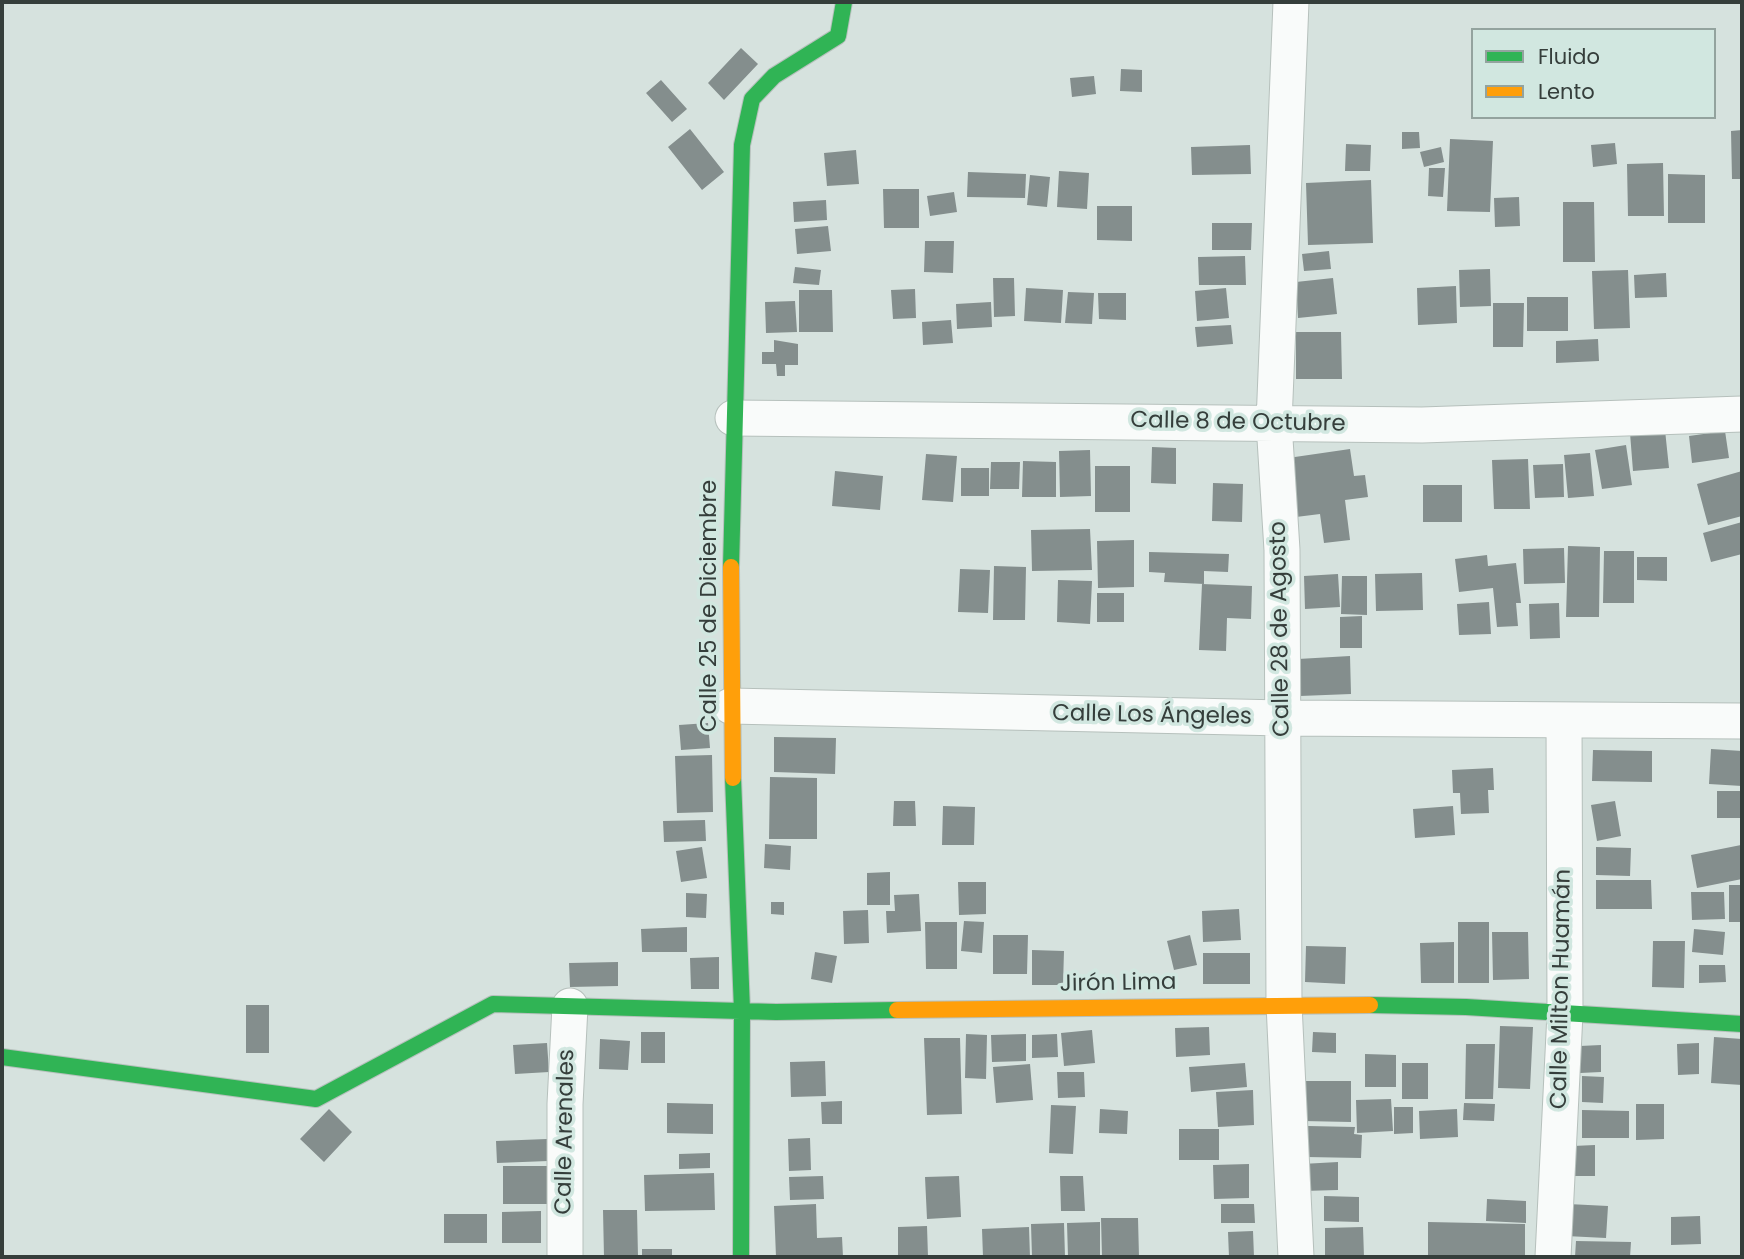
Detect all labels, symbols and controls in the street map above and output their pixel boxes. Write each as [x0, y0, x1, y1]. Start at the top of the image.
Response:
legend [1471, 28, 1716, 119]
text: Fluido [1538, 42, 1600, 71]
text: Lento [1538, 77, 1595, 106]
street label: Calle 8 de Octubre [1130, 407, 1346, 439]
street label: Calle 25 de Diciembre [696, 480, 724, 732]
street label: Calle 28 de Agosto [1265, 521, 1297, 737]
street label: Calle Los Ángeles [1052, 700, 1252, 732]
street label: Calle Milton Huamán [1546, 869, 1578, 1109]
street label: Jirón Lima [1059, 969, 1177, 999]
street label: Calle Arenales [551, 1049, 581, 1215]

